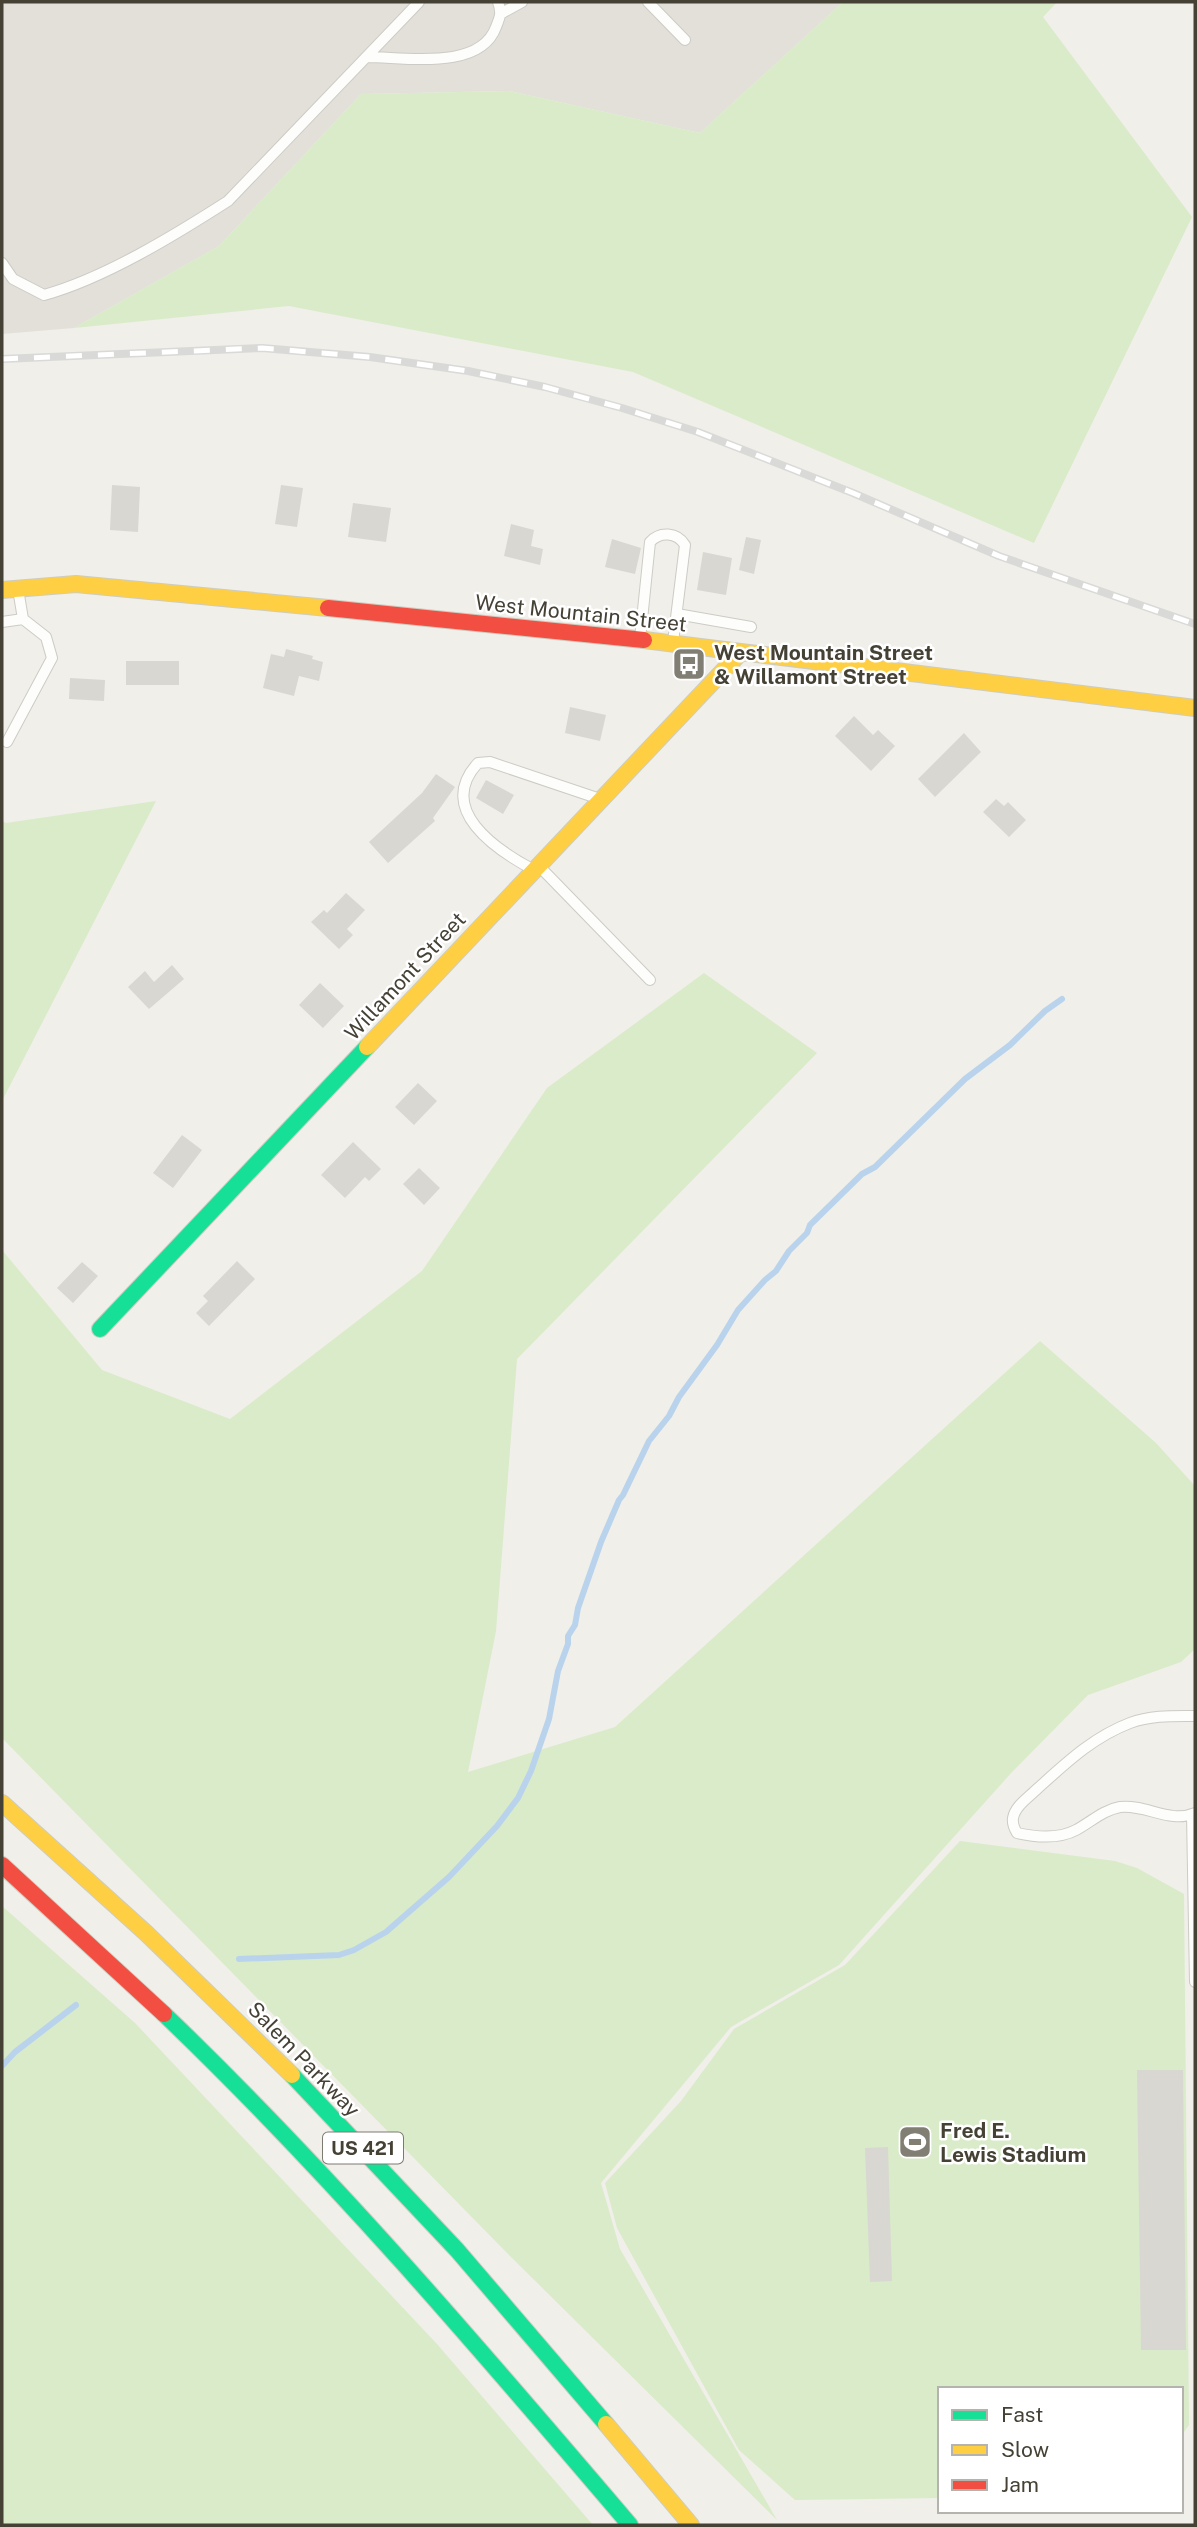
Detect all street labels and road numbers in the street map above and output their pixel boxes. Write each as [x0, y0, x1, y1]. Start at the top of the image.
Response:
street label: West Mountain Street [474, 589, 688, 637]
street label: Willamont Street [339, 907, 471, 1045]
street label: Salem Parkway [243, 1996, 365, 2122]
road number: US 421 [323, 2132, 403, 2164]

